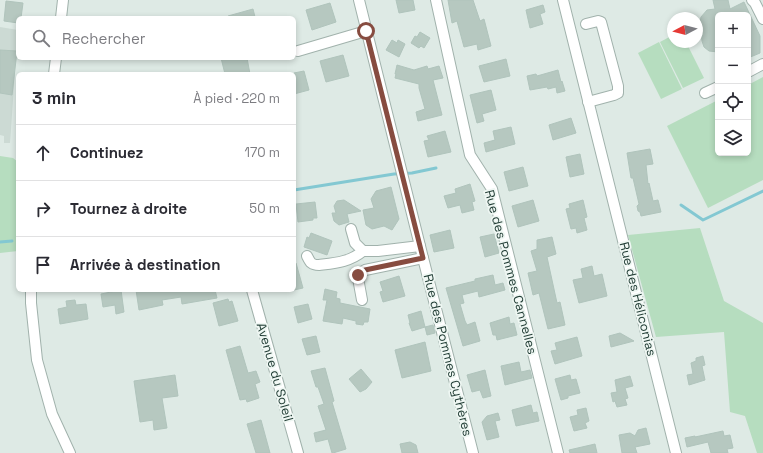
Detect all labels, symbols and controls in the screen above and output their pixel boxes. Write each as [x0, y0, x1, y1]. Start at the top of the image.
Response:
north arrow [667, 12, 703, 48]
map controls [715, 12, 751, 156]
button: + [715, 12, 751, 48]
search box [16, 16, 296, 60]
route start [357, 22, 375, 40]
icon: search [30, 27, 52, 49]
text: Rechercher [62, 29, 145, 48]
button: − [715, 48, 751, 84]
button: locate [715, 84, 751, 120]
text: 3 min [32, 87, 76, 109]
text: À pied · 220 m [193, 90, 280, 107]
button: layers [715, 120, 751, 156]
icon: ahead [32, 142, 54, 164]
text: Continuez [70, 143, 143, 162]
text: 170 m [244, 144, 280, 161]
street label: Rue des Pommes Cannelles [481, 188, 541, 356]
icon: right [32, 198, 54, 220]
text: Tournez à droite [70, 199, 187, 218]
text: 50 m [249, 200, 280, 217]
street label: Rue des Héliconias [616, 240, 660, 358]
icon: arrive [32, 254, 54, 276]
text: Arrivée à destination [70, 255, 220, 274]
route end [349, 266, 367, 284]
street label: Rue des Pommes Cythères [420, 272, 476, 438]
street label: Avenue du Soleil [253, 321, 297, 423]

